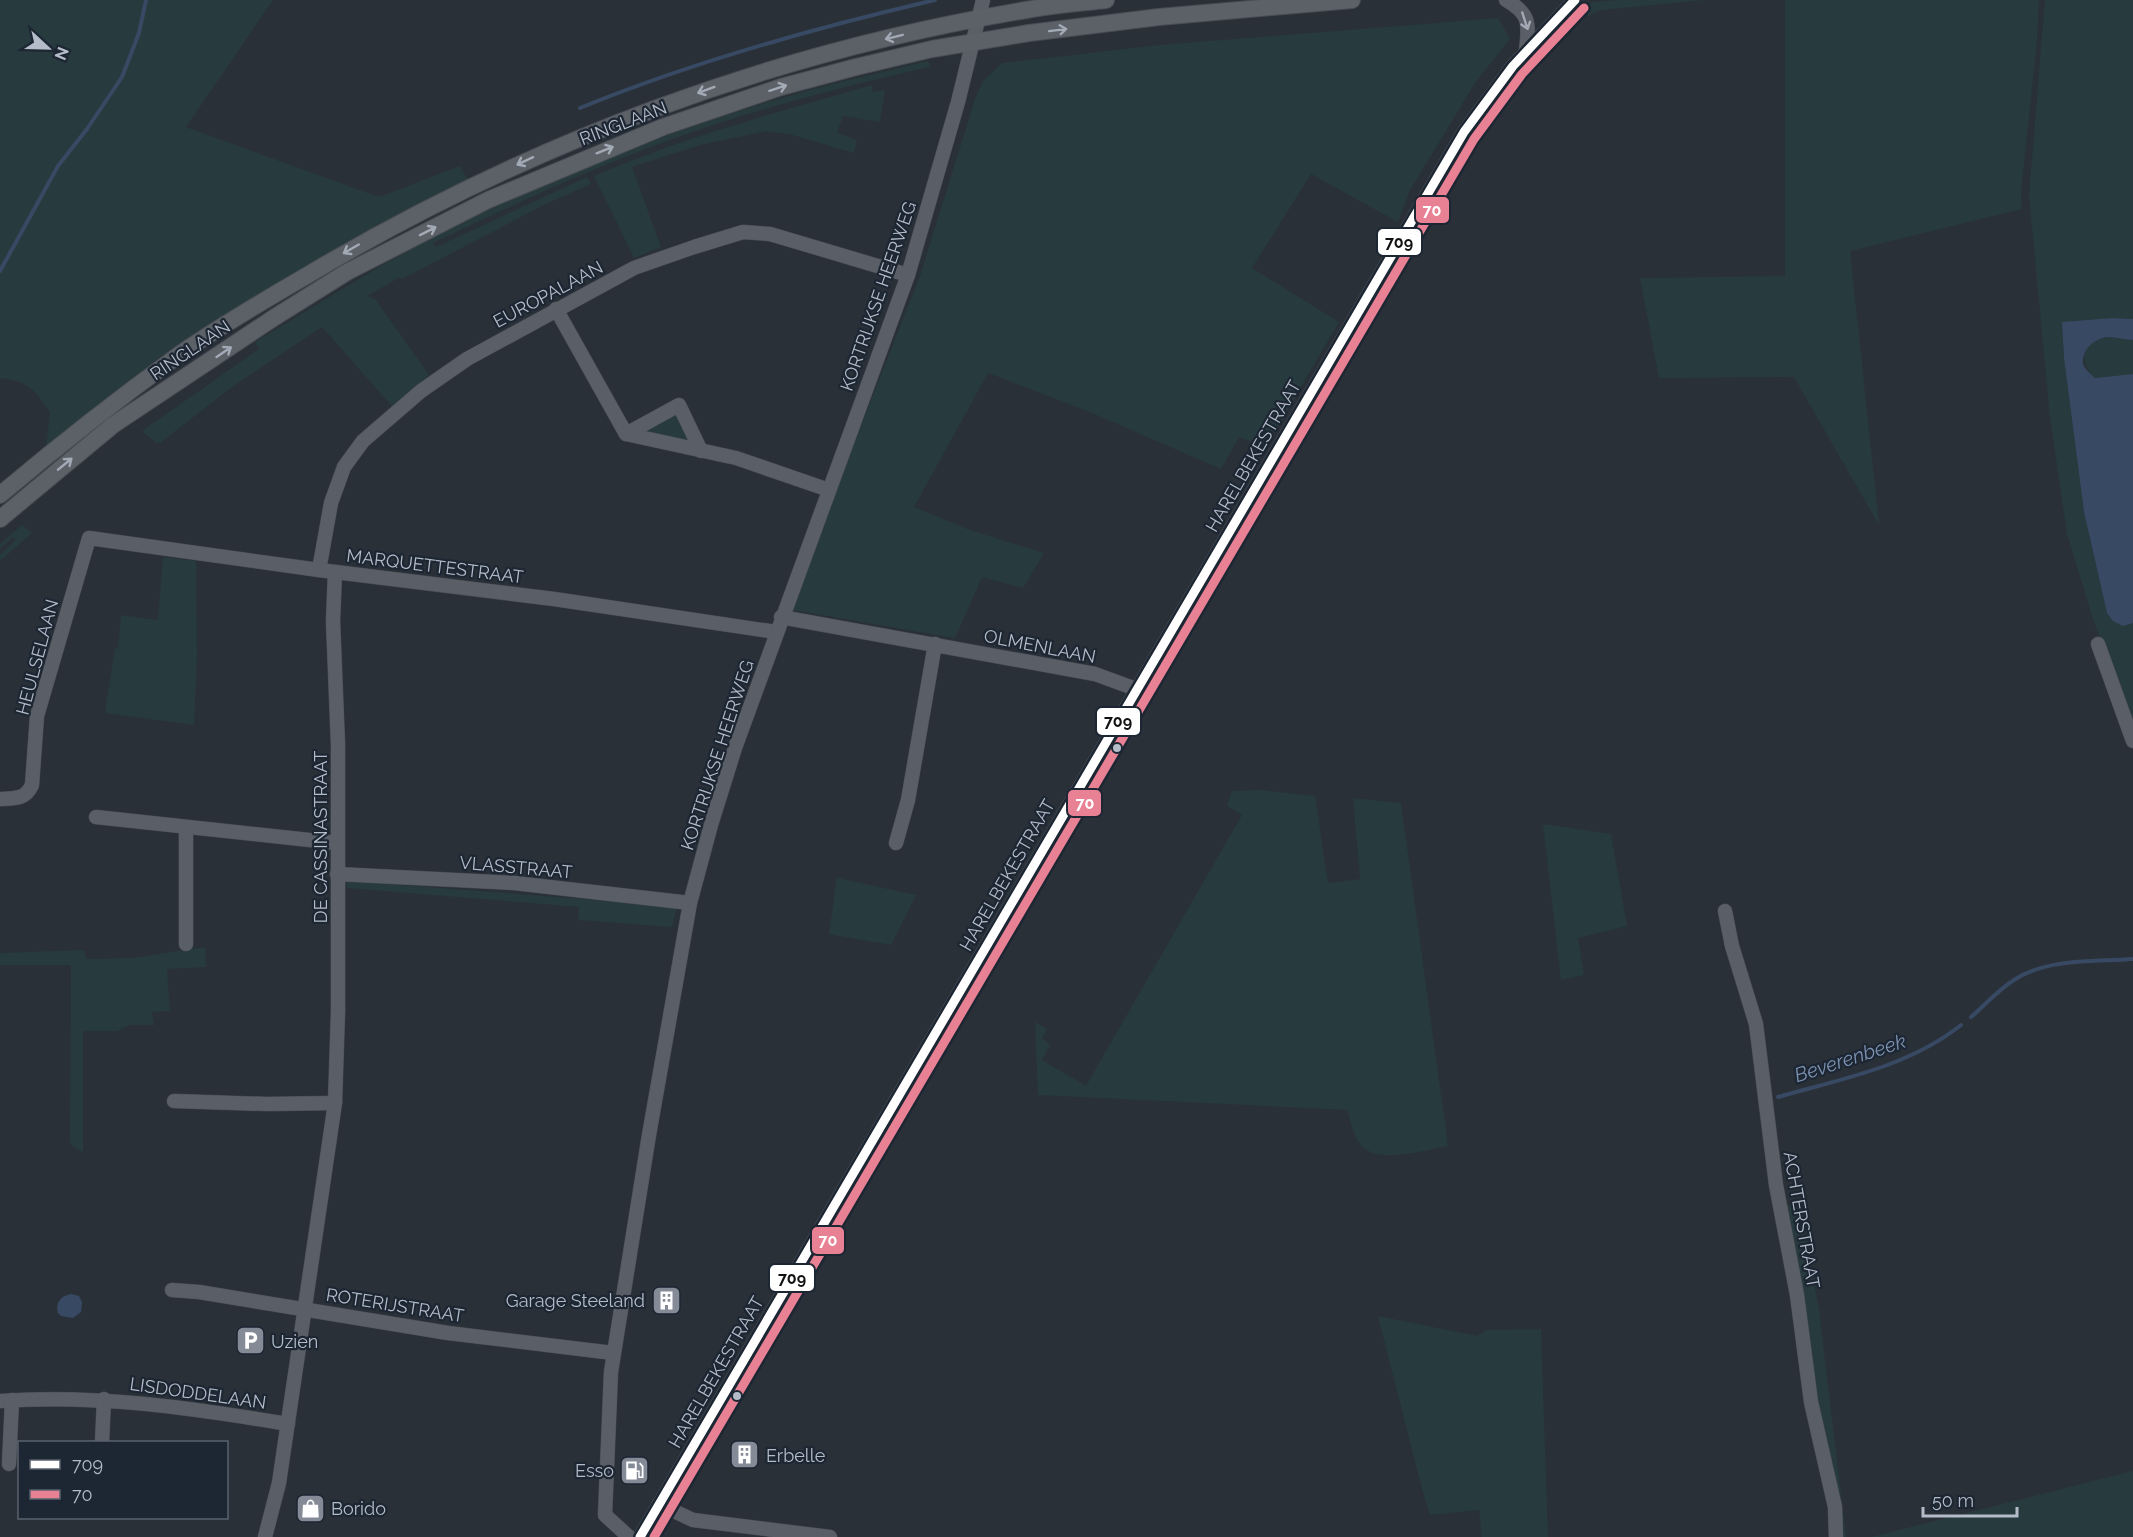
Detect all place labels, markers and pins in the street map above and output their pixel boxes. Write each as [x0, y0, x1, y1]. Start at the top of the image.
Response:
unlabelled marker [1111, 742, 1123, 754]
building icon: Garage Steeland [650, 1284, 682, 1316]
place label: Garage Steeland [506, 1290, 645, 1311]
parking icon: Uzien [234, 1325, 266, 1357]
place label: Uzien [271, 1331, 318, 1352]
unlabelled marker [731, 1390, 743, 1402]
building icon: Erbelle [729, 1439, 761, 1471]
place label: Erbelle [766, 1445, 826, 1466]
fuel station icon: Esso [619, 1454, 651, 1486]
place label: Esso [575, 1460, 614, 1481]
shop icon: Borido [294, 1492, 326, 1524]
place label: Borido [331, 1498, 386, 1519]

